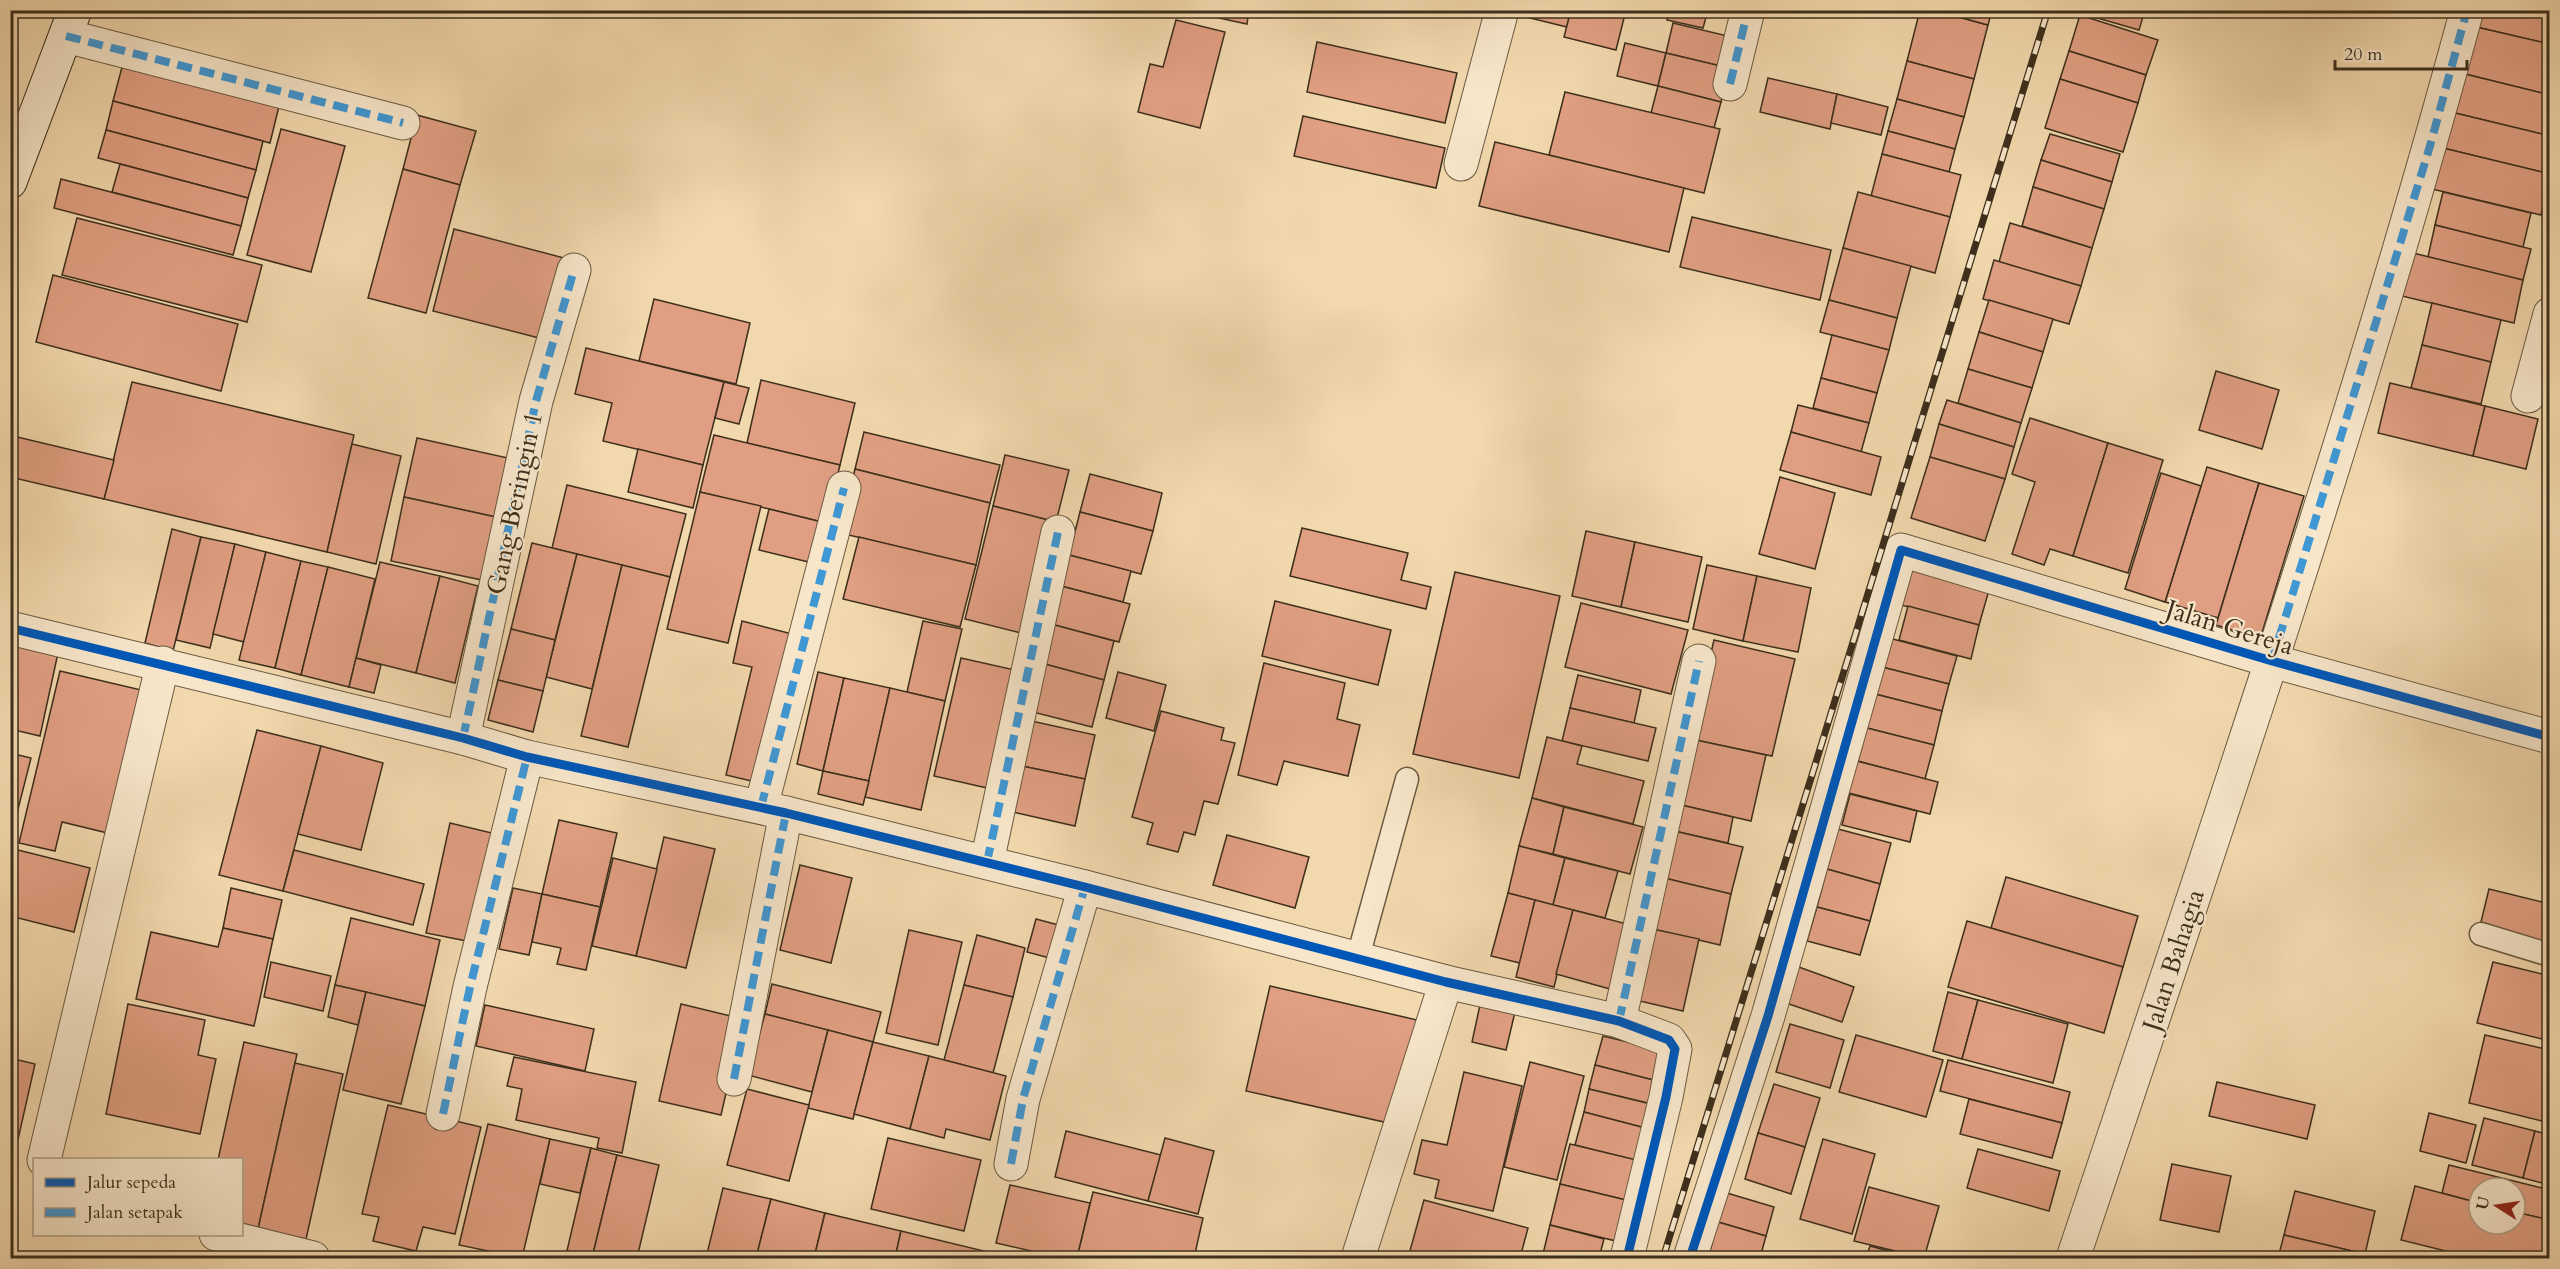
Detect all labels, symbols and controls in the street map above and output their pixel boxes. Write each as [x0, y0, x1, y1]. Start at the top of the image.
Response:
scale bar [2335, 33, 2467, 71]
text: 20 m [2344, 42, 2383, 67]
street label: Gang Beringin 1 [478, 408, 551, 598]
street label: Jalan Gereja [2158, 590, 2298, 663]
street label: Jalan Bahagia [2133, 885, 2213, 1039]
legend [33, 1158, 243, 1236]
text: Jalur sepeda [84, 1170, 176, 1195]
north arrow [2467, 1176, 2527, 1236]
text: U [2471, 1194, 2495, 1212]
text: Jalan setapak [84, 1200, 183, 1225]

